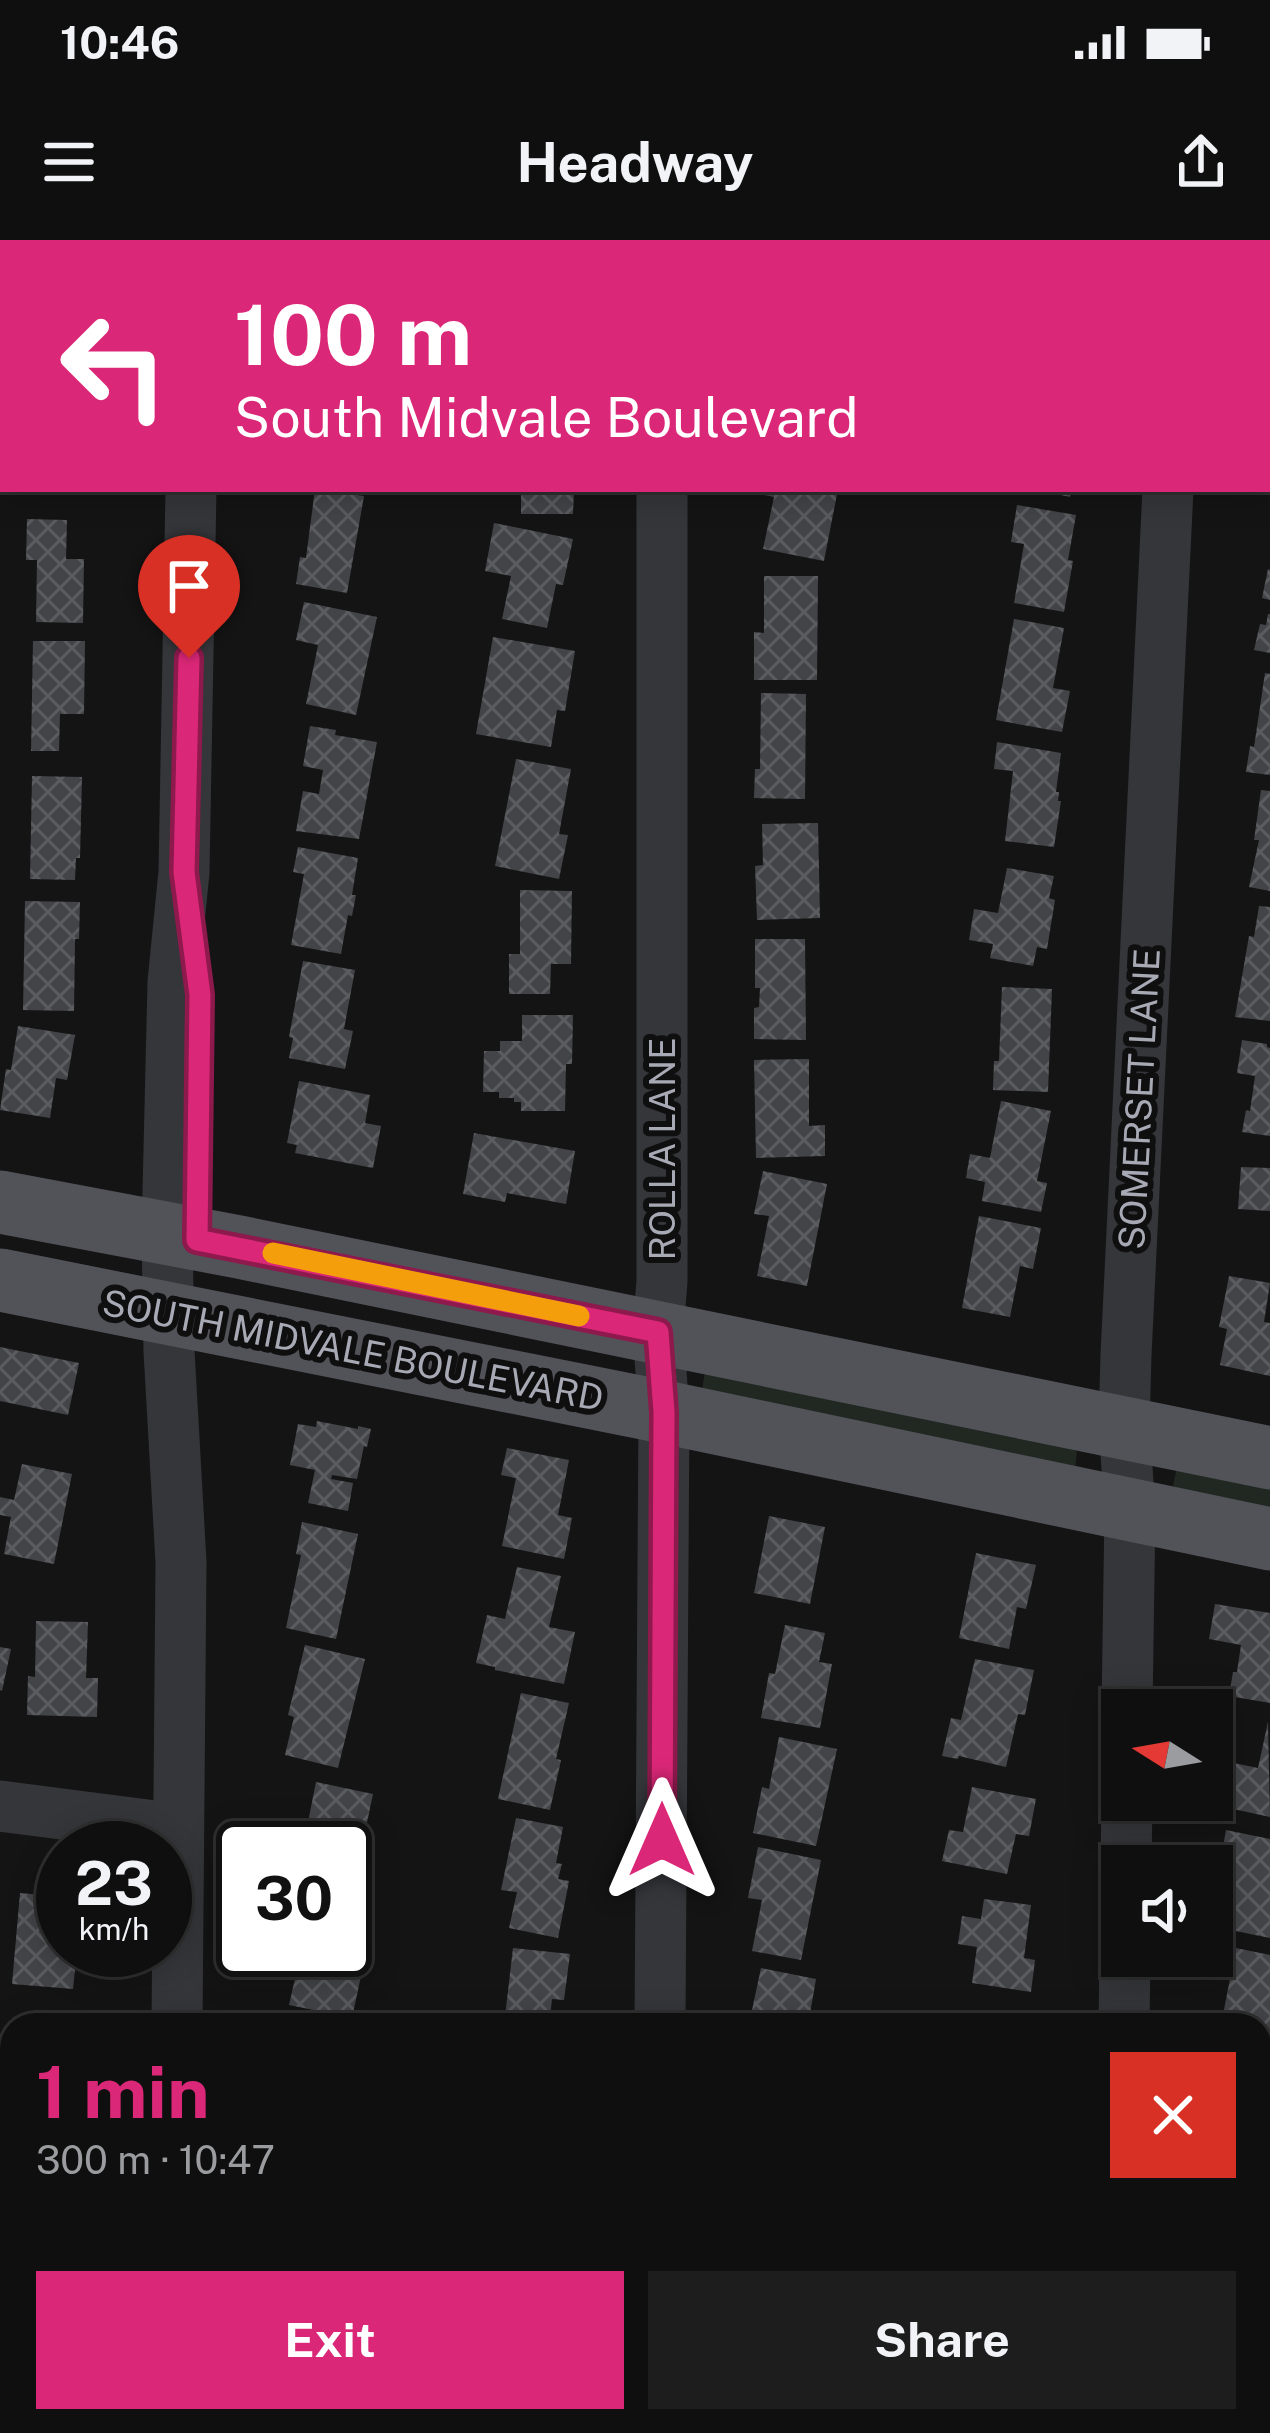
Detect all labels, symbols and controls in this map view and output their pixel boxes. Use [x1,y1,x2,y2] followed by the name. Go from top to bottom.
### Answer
[60,16,180,69] text: 10:46
[36,129,102,195] icon: menu
[1168,129,1234,195] icon: share
[517,131,753,194] text: Headway
[234,285,472,384] text: 100 m
[36,288,192,444] icon: left
[234,386,858,449] text: South Midvale Boulevard
[138,535,240,658] pin
[156,553,222,619] icon: arrive
[1110,947,1168,1251] street label: SOMERSET LANE
[641,1037,683,1261] street label: ROLLA LANE
[99,1281,607,1419] street label: SOUTH MIDVALE BOULEVARD
[1101,1689,1233,1821] north arrow
[1101,1689,1233,1977] map controls
[599,1777,725,1903] position arrow
[216,1821,372,1977] speed limit sign: 30
[1101,1845,1233,1977] button: sound
[75,1848,153,1919] text: 23
[79,1911,149,1947] text: km/h
[36,2050,210,2134] text: 1 min
[1110,2052,1236,2178] button: close
[36,2137,275,2183] text: 300 m · 10:47
[36,2271,624,2409] button: Exit
[648,2271,1236,2409] button: Share

